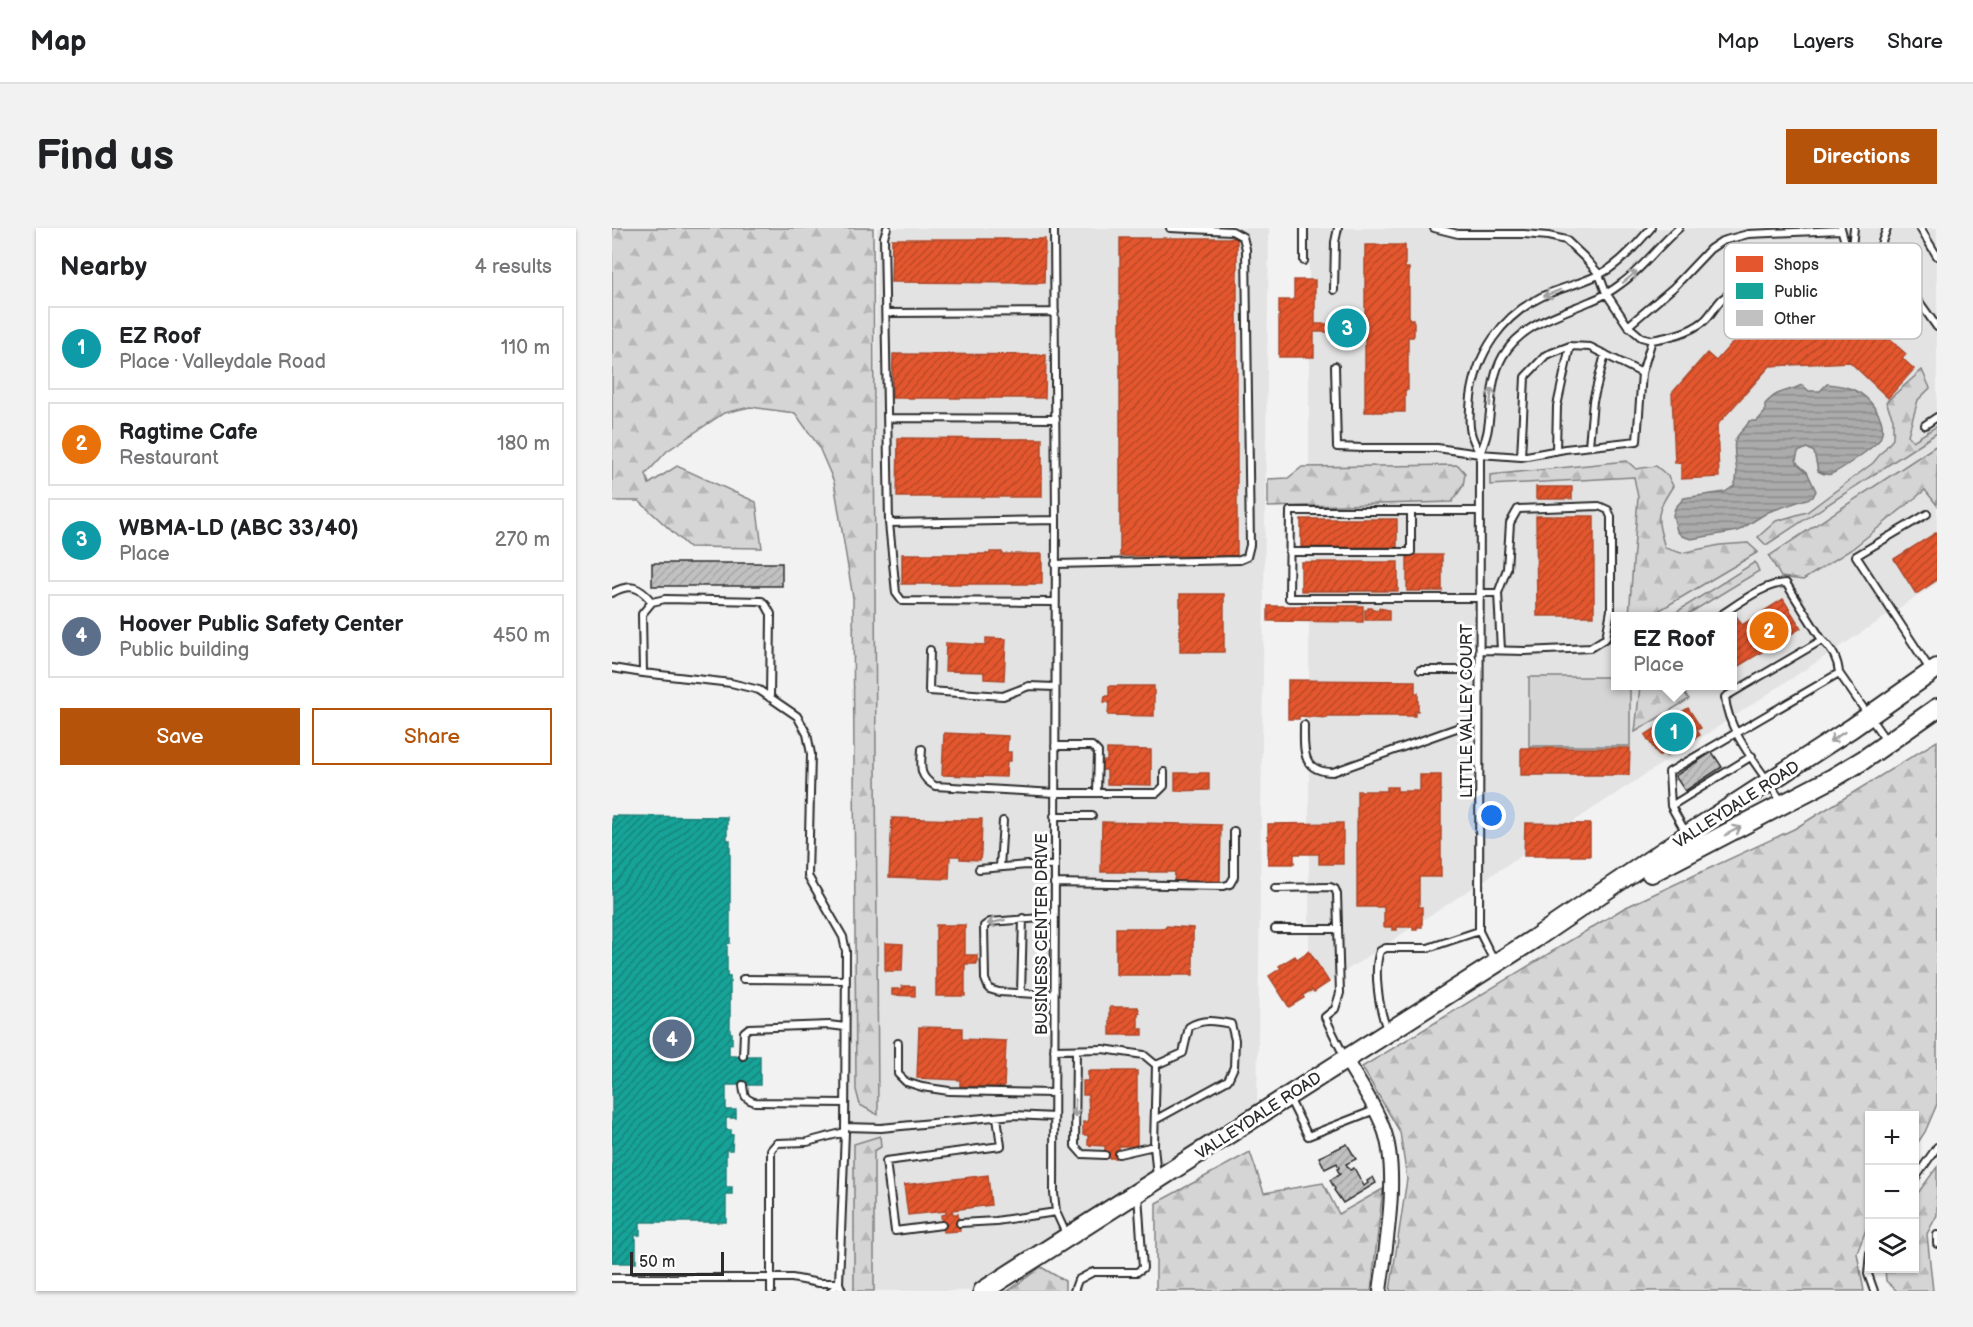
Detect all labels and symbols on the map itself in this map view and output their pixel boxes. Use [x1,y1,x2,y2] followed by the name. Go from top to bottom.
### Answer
[1724,243,1922,339] legend
[1774,256,1819,275] text: Shops
[1621,270,1637,283] one-way arrow
[1774,283,1818,302] text: Public
[1543,288,1561,299] one-way arrow
[1328,306,1366,350] pin: 3
[1774,310,1815,329] text: Other
[1485,388,1496,408] one-way arrow
[1750,608,1788,654] pin: 2
[1458,624,1477,798] street label: LITTLE VALLEY COURT
[1654,710,1694,754] pin: 1
[1829,732,1846,744] one-way arrow
[1670,757,1803,853] street label: VALLEYDALE ROAD
[1477,801,1506,830] your location
[1724,825,1741,837] one-way arrow
[1033,833,1052,1035] street label: BUSINESS CENTER DRIVE
[987,917,1006,929] one-way arrow
[652,1016,692,1062] pin: 4
[1192,1068,1325,1164] street label: VALLEYDALE ROAD
[1069,1098,1081,1118] one-way arrow
[630,1249,724,1276] scale bar

